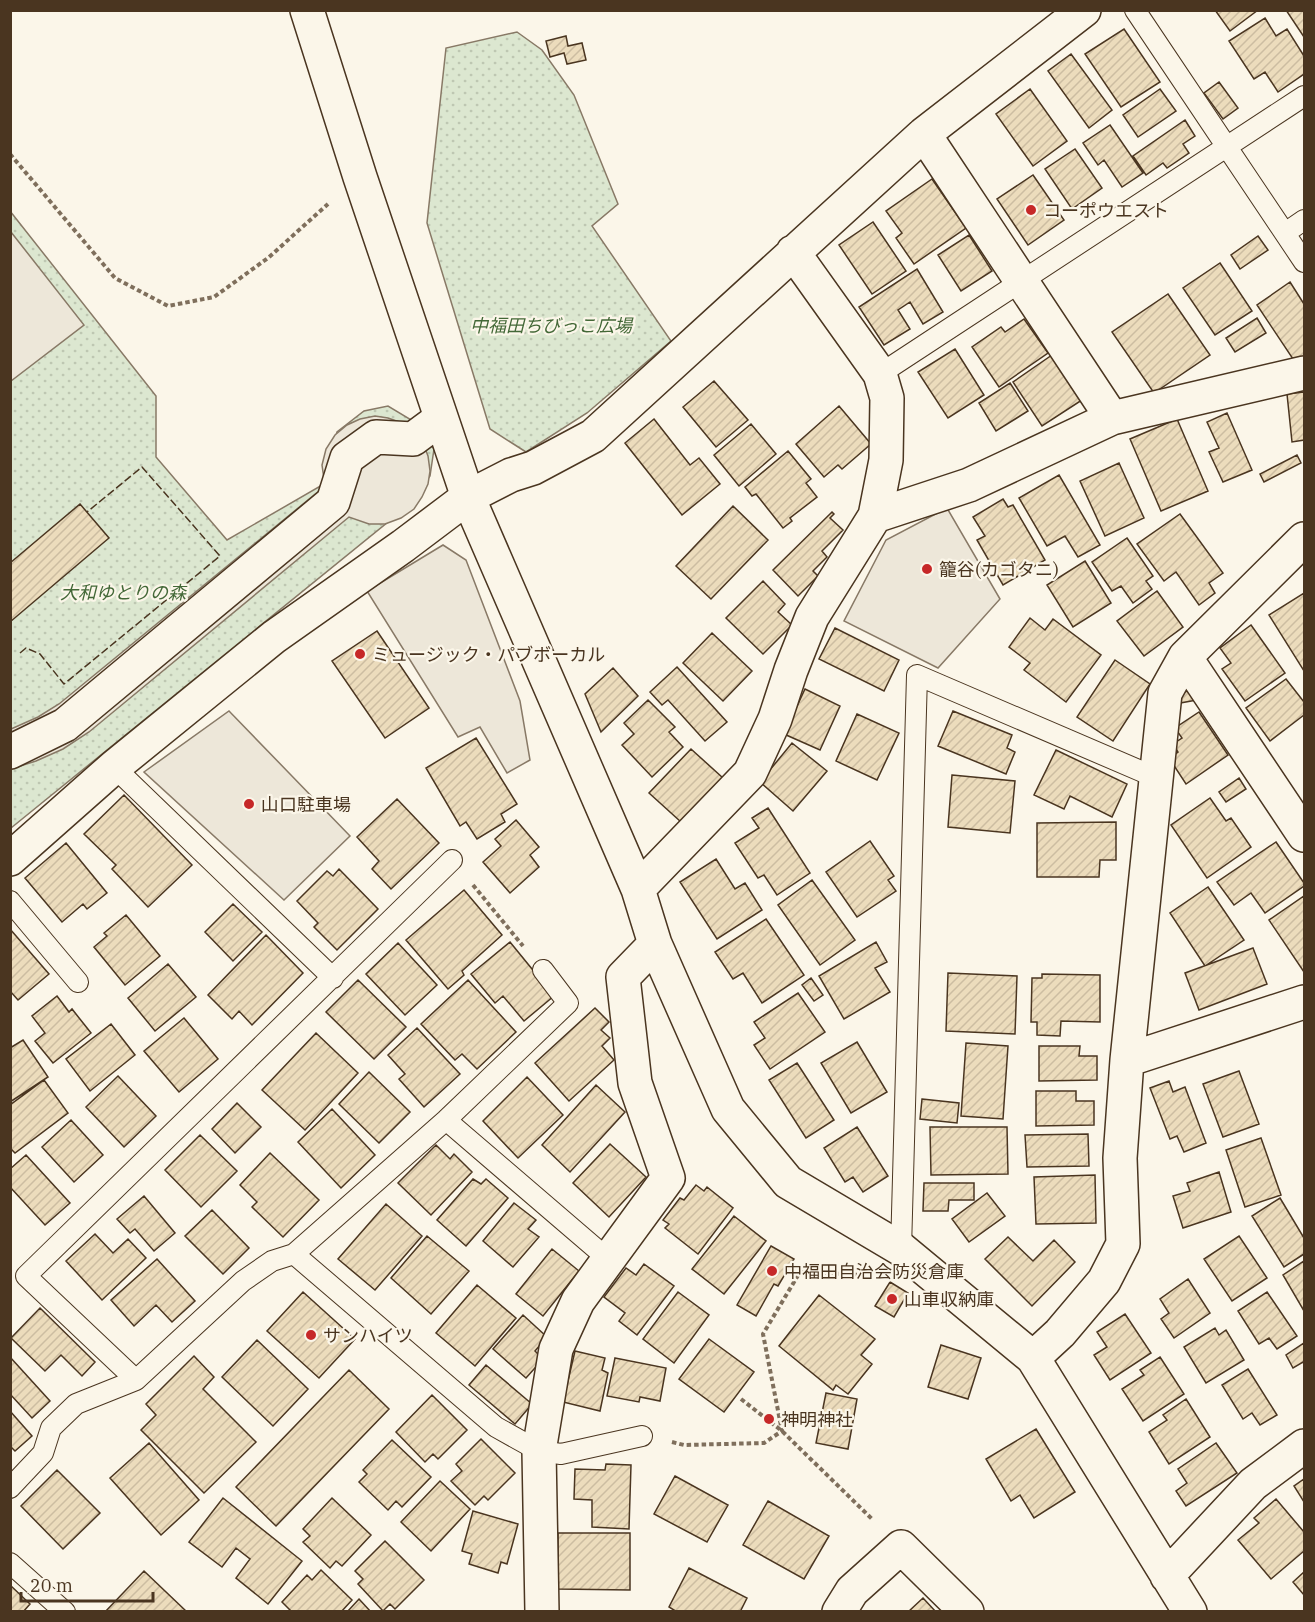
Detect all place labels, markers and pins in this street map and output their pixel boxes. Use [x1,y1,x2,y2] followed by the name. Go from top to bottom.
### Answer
[1043,199,1169,222] place label: コーポウエスト
[1024,203,1038,217] marker: コーポウエスト
[939,558,1059,581] place label: 籠谷(カゴタニ)
[920,562,934,576] marker: 籠谷(カゴタニ)
[372,643,605,666] place label: ミュージック・パブボーカル
[353,647,367,661] marker: ミュージック・パブボーカル
[261,793,351,816] place label: 山口駐車場
[242,797,256,811] marker: 山口駐車場
[784,1260,964,1283] place label: 中福田自治会防災倉庫
[765,1264,779,1278] marker: 中福田自治会防災倉庫
[904,1288,994,1311] place label: 山車収納庫
[885,1292,899,1306] marker: 山車収納庫
[323,1324,413,1347] place label: サンハイツ
[304,1328,318,1342] marker: サンハイツ
[781,1408,853,1431] place label: 神明神社
[762,1412,776,1426] marker: 神明神社

